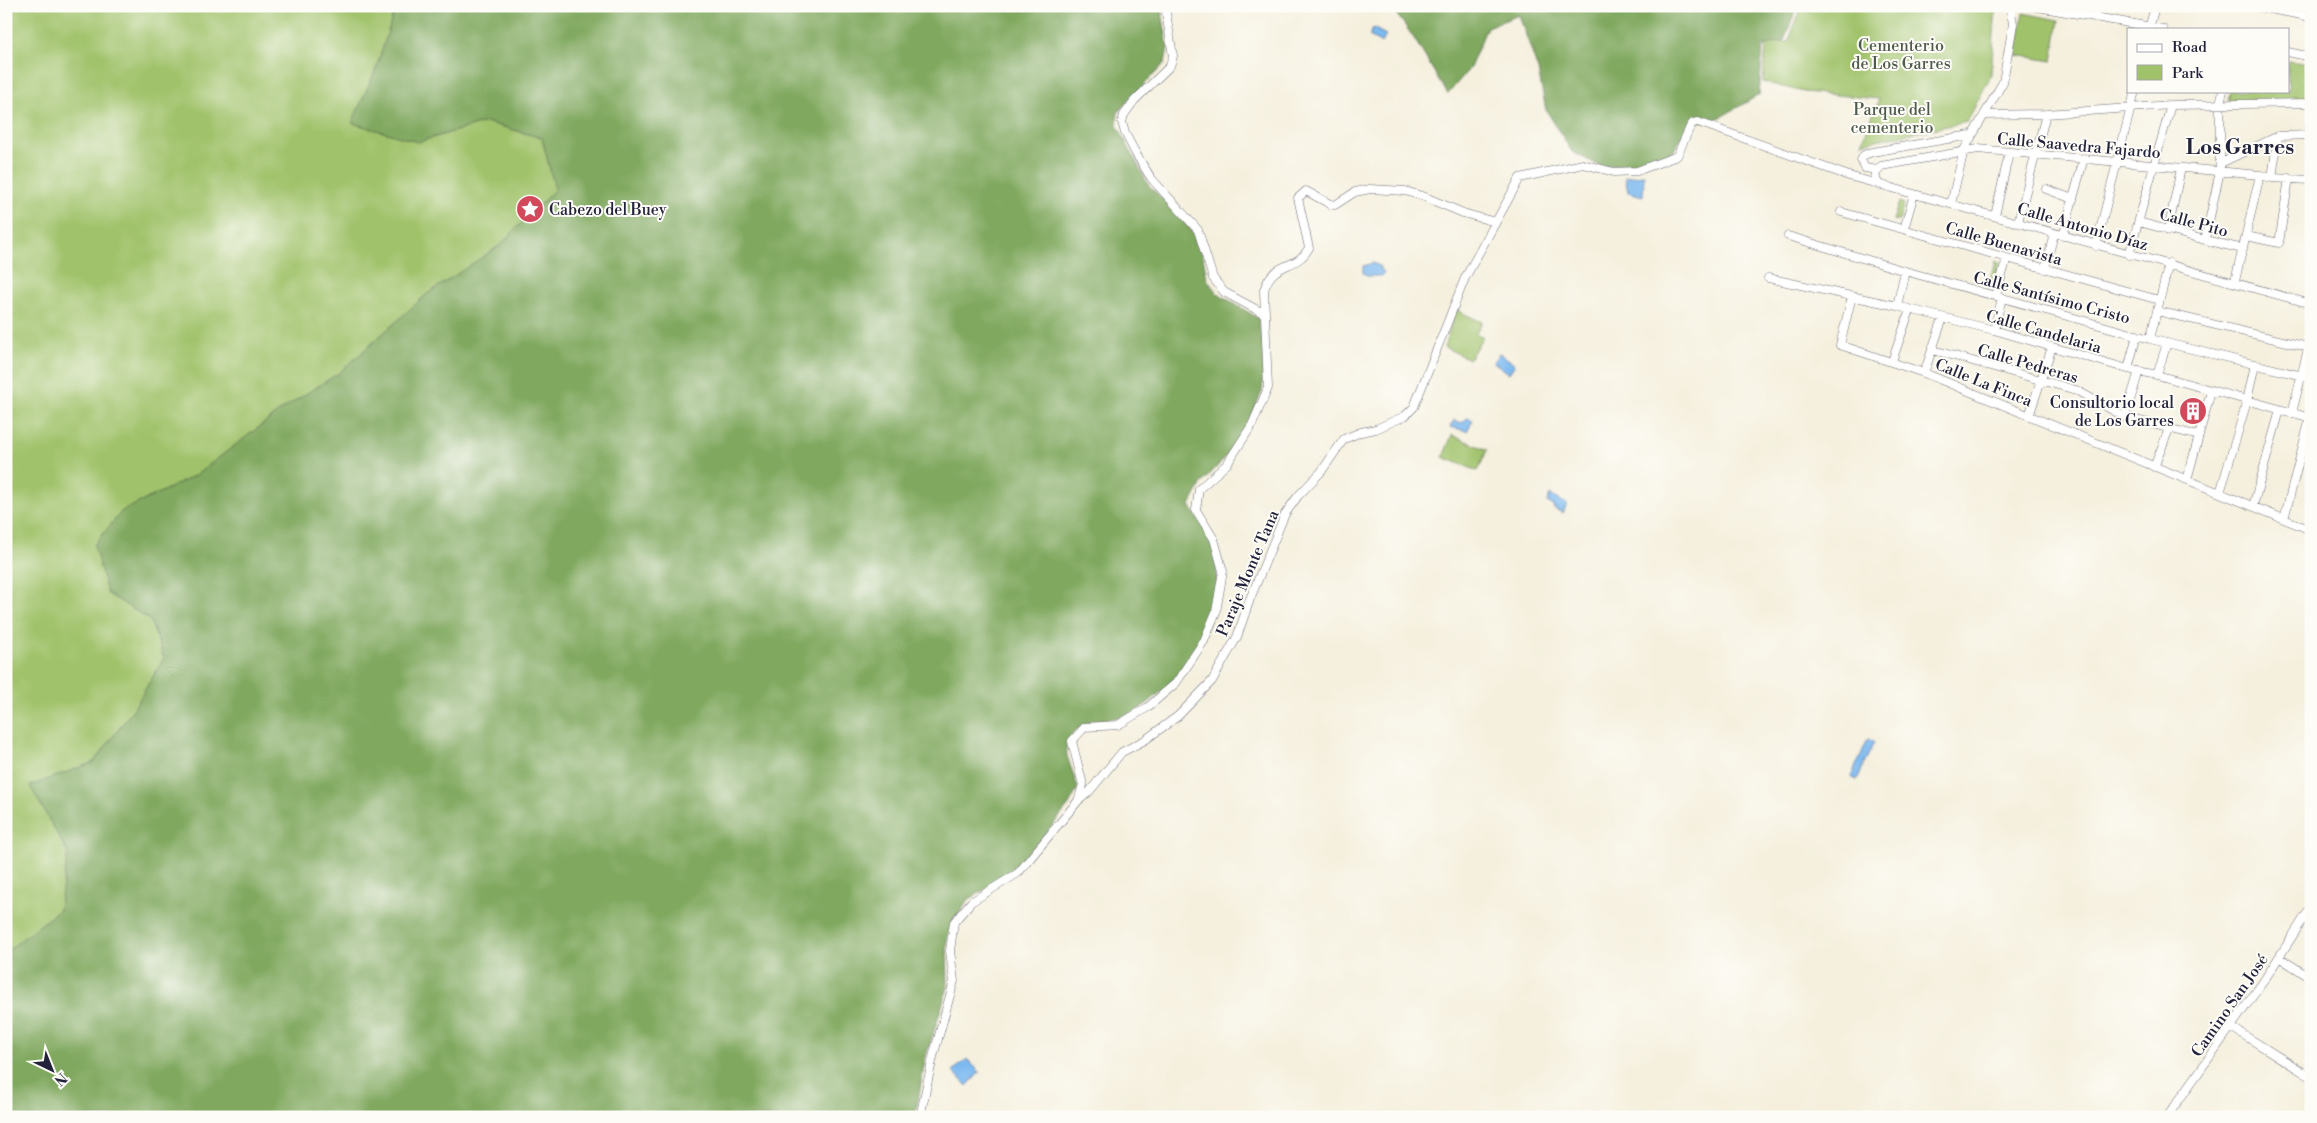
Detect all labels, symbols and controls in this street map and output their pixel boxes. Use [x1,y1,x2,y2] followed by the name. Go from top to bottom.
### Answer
[2127,28,2290,92] legend
[1851,36,1951,74] park label: Cementerio de Los Garres
[2172,38,2207,57] text: Road
[2172,64,2204,83] text: Park
[1851,100,1933,138] park label: Parque del cementerio
[1996,129,2161,163] street label: Calle Saavedra Fajardo
[2186,135,2294,161] district label: Los Garres
[515,194,545,224] place icon: Cabezo del Buey
[2015,199,2151,255] street label: Calle Antonio Díaz
[549,200,667,220] place label: Cabezo del Buey
[2157,204,2230,242] street label: Calle Pito
[1943,218,2065,270] street label: Calle Buenavista
[1971,267,2132,329] street label: Calle Santísimo Cristo
[1984,306,2105,358] street label: Calle Candelaria
[1975,340,2080,388] street label: Calle Pedreras
[1932,354,2036,412] street label: Calle La Finca
[2050,393,2174,431] place label: Consultorio local de Los Garres
[2178,396,2208,426] building icon: Consultorio local de Los Garres
[1212,506,1284,640] street label: Paraje Monte Tana
[2187,950,2273,1061] street label: Camino San José
[28,1046,78,1096] north arrow
[50,1068,70,1089] text: N

